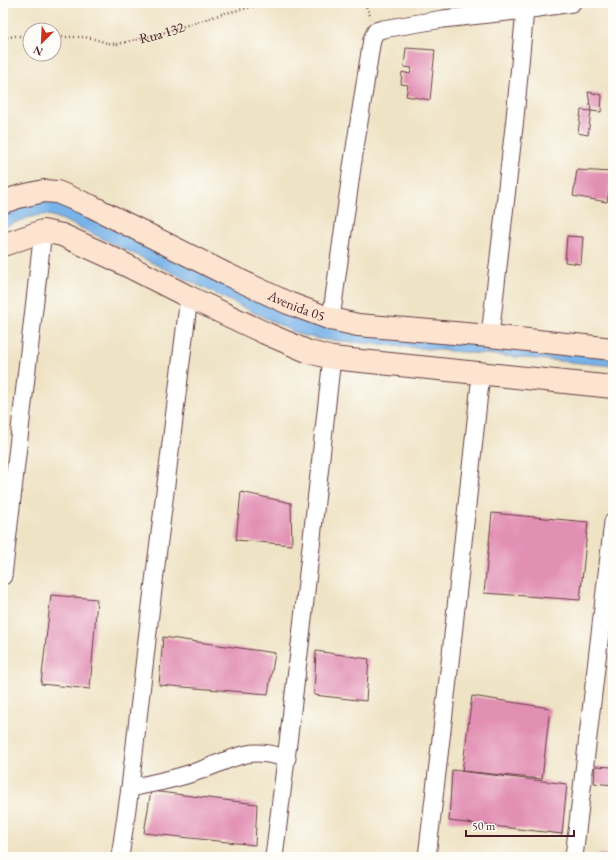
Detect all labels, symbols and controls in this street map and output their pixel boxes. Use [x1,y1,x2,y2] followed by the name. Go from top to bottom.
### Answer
[137,17,187,47] street label: Rua 132
[22,22,62,62] north arrow
[31,43,45,59] text: N
[264,286,328,325] street label: Avenida 05
[466,812,574,838] scale bar
[472,818,496,834] text: 50 m

